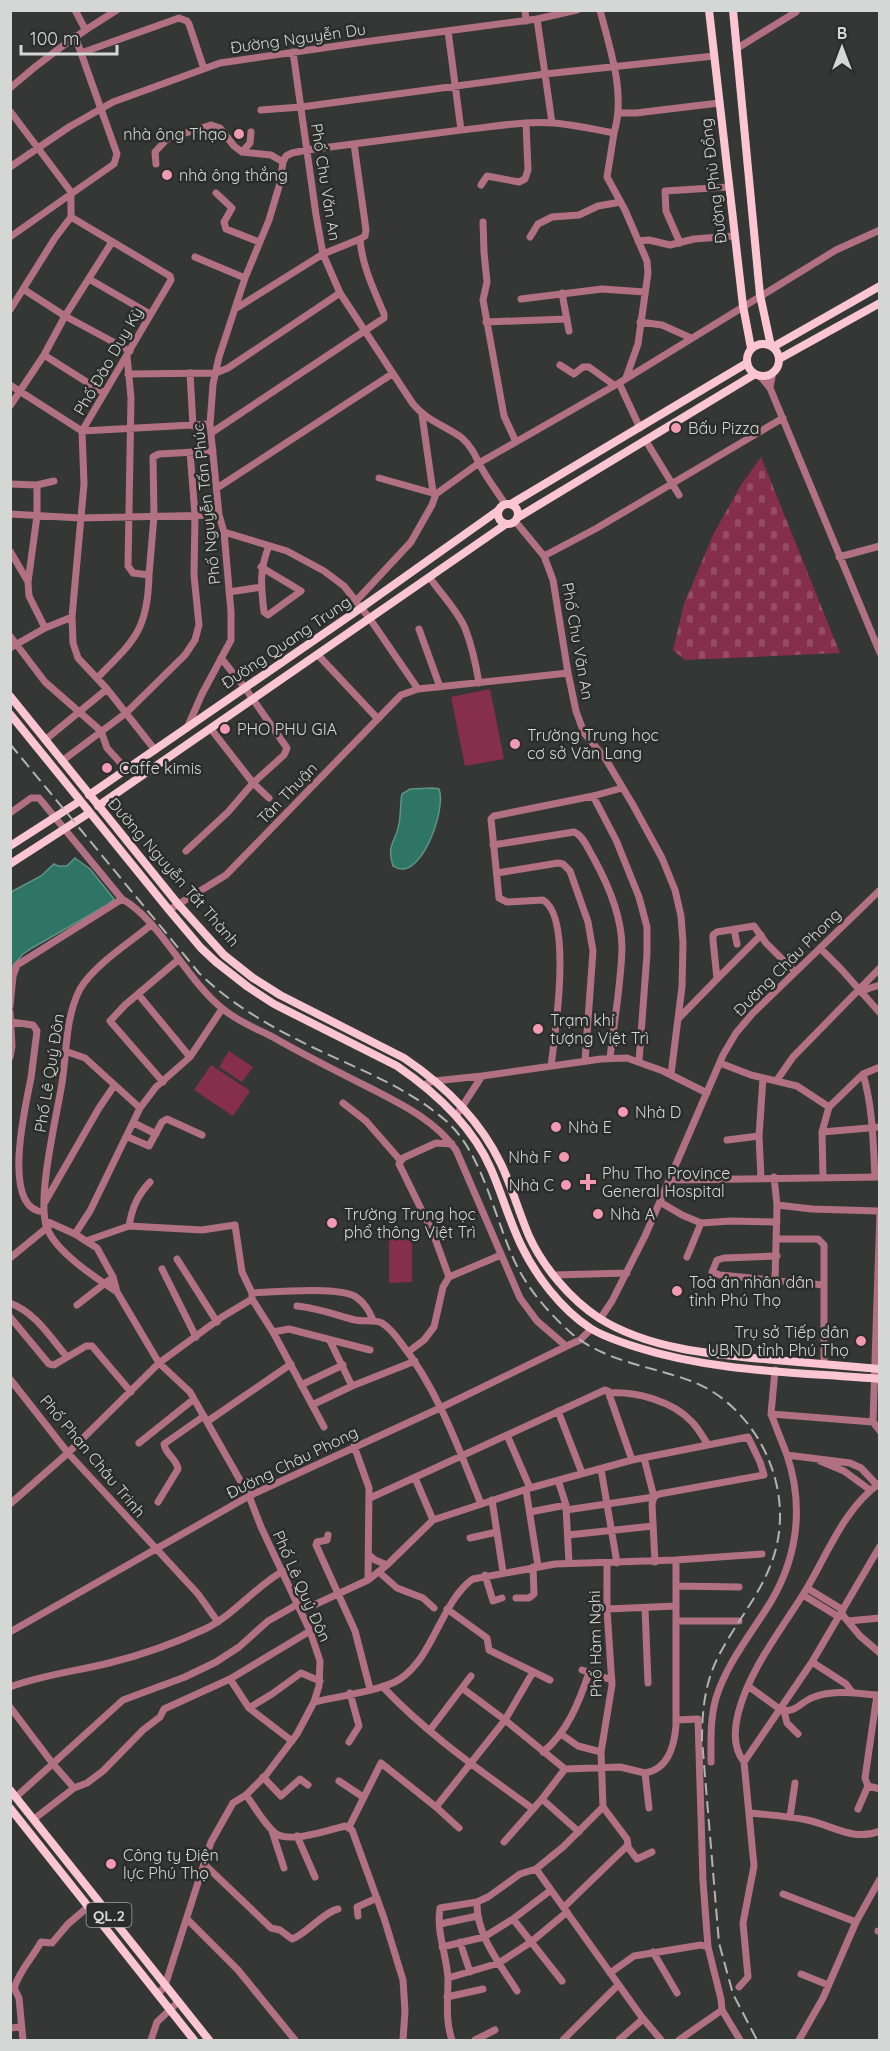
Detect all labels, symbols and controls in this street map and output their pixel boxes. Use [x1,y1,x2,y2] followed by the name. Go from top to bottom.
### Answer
[21,18,117,56] scale bar
[812,18,872,78] north arrow
[229,19,367,57] street label: Đường Nguyễn Du
[837,23,847,43] text: B
[30,27,79,50] text: 100 m
[695,117,731,245] street label: Đường Phù Đổng
[307,122,345,242] street label: Phố Chu Văn An
[123,124,227,144] place label: nhà ông Thạo
[232,127,246,141] marker: nhà ông Thạo
[179,165,288,185] place label: nhà ông thắng
[160,168,174,182] marker: nhà ông thắng
[69,303,147,419] street label: Phố Đào Duy Kỳ
[688,418,759,438] place label: Bấu Pizza
[669,421,683,435] marker: Bấu Pizza
[188,422,224,586] street label: Phố Nguyễn Tấn Phúc
[558,581,598,701] street label: Phố Chu Văn An
[217,591,355,693] street label: Đường Quang Trung
[237,719,337,739] place label: PHO PHU GIA
[218,722,232,736] marker: PHO PHU GIA
[527,725,659,763] place label: Trường Trung học cơ sở Văn Lang
[508,737,522,751] marker: Trường Trung học cơ sở Văn Lang
[119,758,202,778] place label: Caffe kimis
[253,758,321,828] street label: Tân Thuận
[100,761,114,775] marker: Caffe kimis
[104,794,244,950] street label: Đường Nguyễn Tất Thành
[729,904,845,1020] street label: Đường Châu Phong
[550,1010,649,1048] place label: Trạm khí tượng Việt Trì
[30,1012,68,1134] street label: Phố Lê Quý Đôn
[531,1022,545,1036] marker: Trạm khí tượng Việt Trì
[635,1102,681,1122] place label: Nhà D
[616,1105,630,1119] marker: Nhà D
[568,1117,612,1137] place label: Nhà E
[549,1120,563,1134] marker: Nhà E
[508,1147,552,1167] place label: Nhà F
[557,1150,571,1164] marker: Nhà F
[602,1163,730,1201] place label: Phu Tho Province General Hospital
[579,1173,597,1191] marker: Phu Tho Province General Hospital
[509,1175,554,1195] place label: Nhà C
[559,1178,573,1192] marker: Nhà C
[344,1204,476,1242] place label: Trường Trung học phổ thông Việt Trì
[610,1204,655,1224] place label: Nhà A
[591,1207,605,1221] marker: Nhà A
[325,1216,339,1230] marker: Trường Trung học phổ thông Việt Trì
[689,1272,814,1310] place label: Toà án nhân dân tỉnh Phú Thọ
[670,1284,684,1298] marker: Toà án nhân dân tỉnh Phú Thọ
[708,1322,849,1360] place label: Trụ sở Tiếp dân UBND tỉnh Phú Thọ
[854,1334,868,1348] marker: Trụ sở Tiếp dân UBND tỉnh Phú Thọ
[36,1391,150,1521] street label: Phố Phan Châu Trinh
[223,1421,361,1503] street label: Đường Châu Phong
[268,1527,336,1645] street label: Phố Lê Quý Đôn
[584,1590,606,1698] street label: Phố Hàm Nghi
[123,1845,219,1883] place label: Công ty Điện lực Phú Thọ
[104,1857,118,1871] marker: Công ty Điện lực Phú Thọ
[86,1903,132,1927] road number: QL.2

